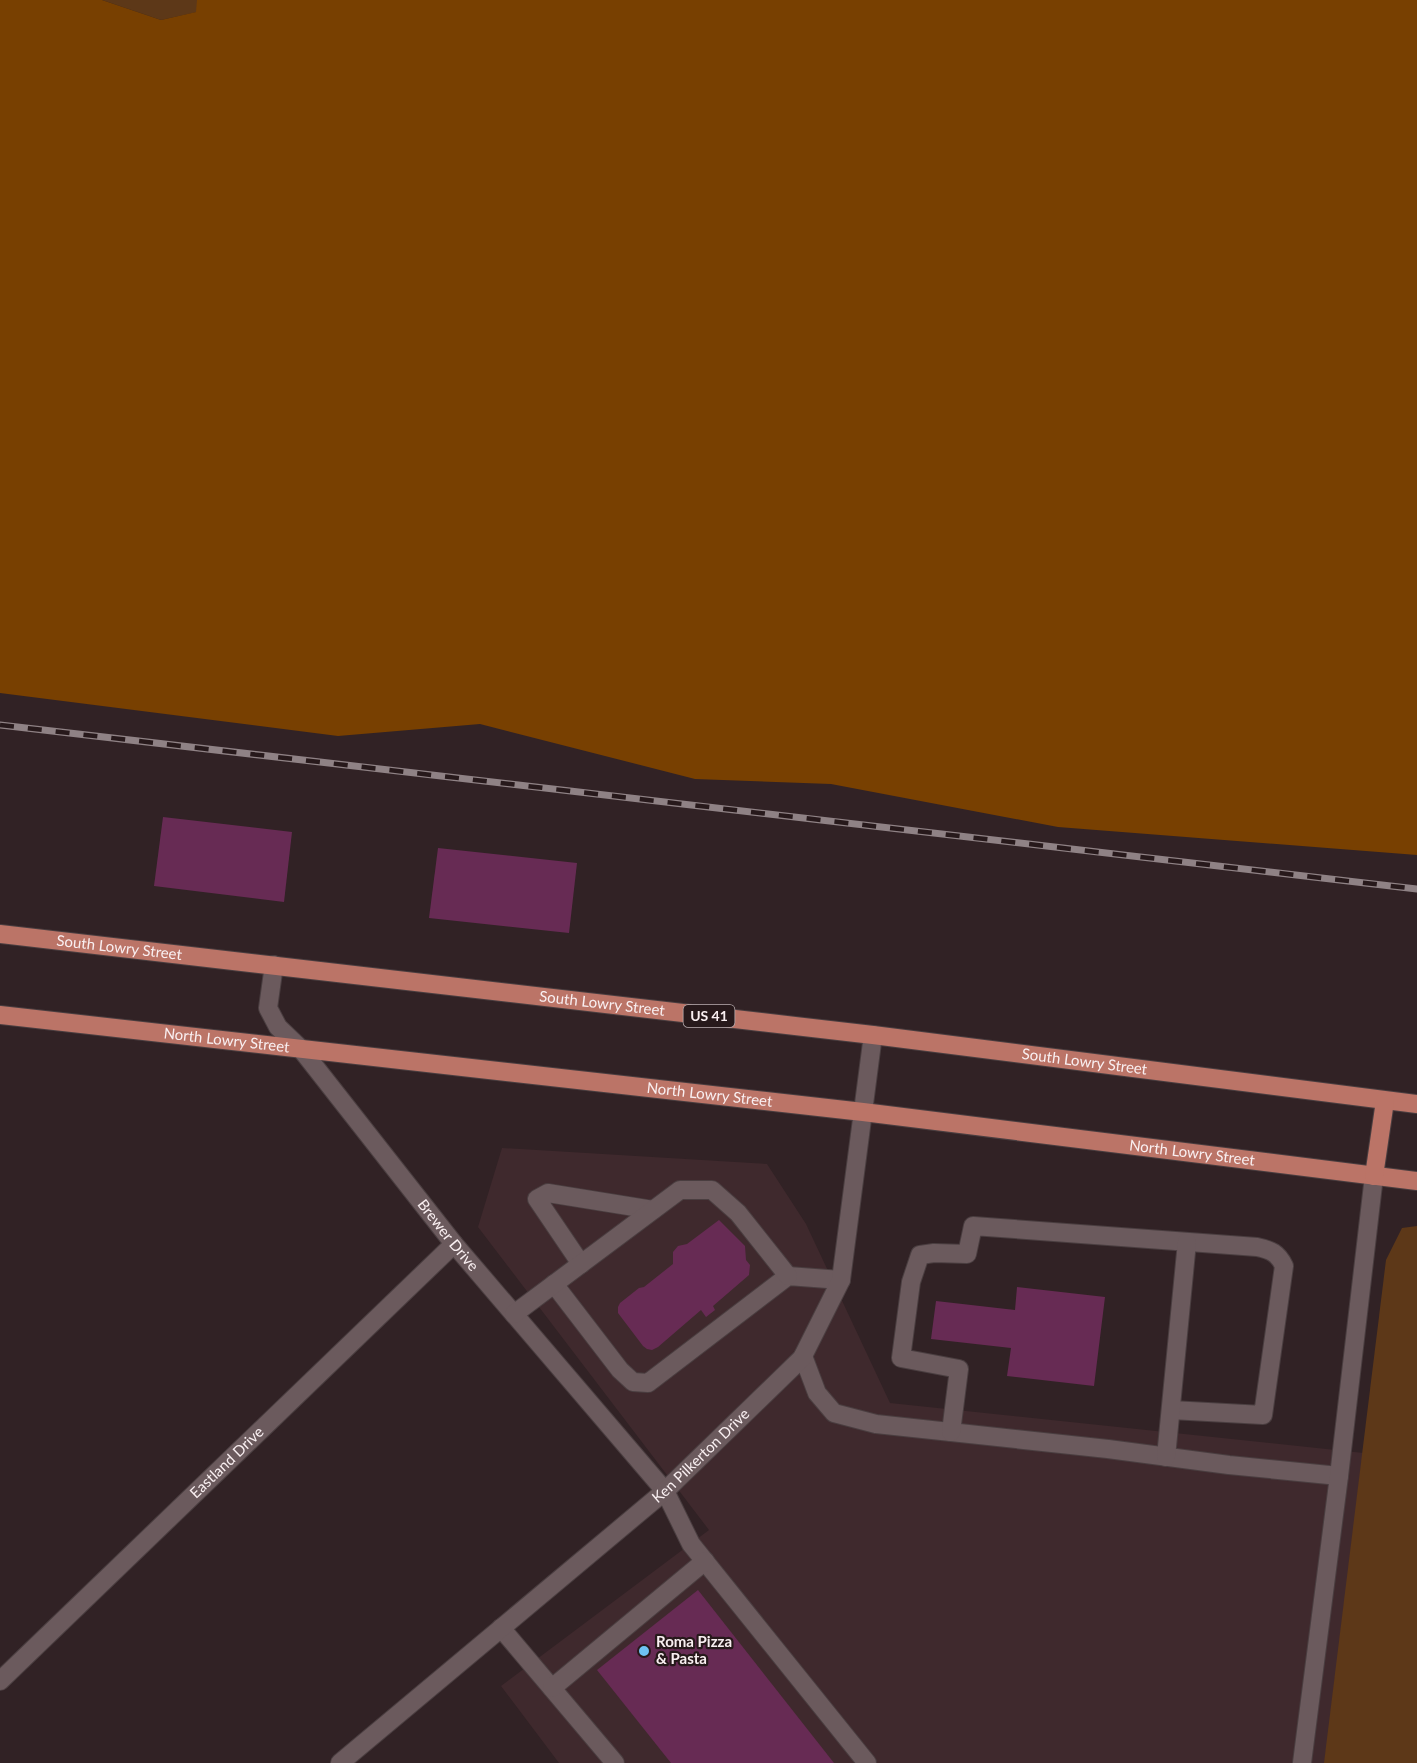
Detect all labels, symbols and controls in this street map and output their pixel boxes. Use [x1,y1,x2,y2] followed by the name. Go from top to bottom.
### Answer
[56,931,184,963] street label: South Lowry Street
[538,986,666,1019] street label: South Lowry Street
[684,1005,734,1027] road number: US 41
[163,1023,291,1056] street label: North Lowry Street
[1021,1044,1149,1078] street label: South Lowry Street
[646,1078,774,1110] street label: North Lowry Street
[1128,1135,1257,1169] street label: North Lowry Street
[414,1195,483,1274] street label: Brewer Drive
[648,1404,753,1506] street label: Ken Pilkerton Drive
[186,1422,267,1501] street label: Eastland Drive
[656,1632,732,1667] place label: Roma Pizza & Pasta
[637,1644,651,1658] marker: Roma Pizza & Pasta

